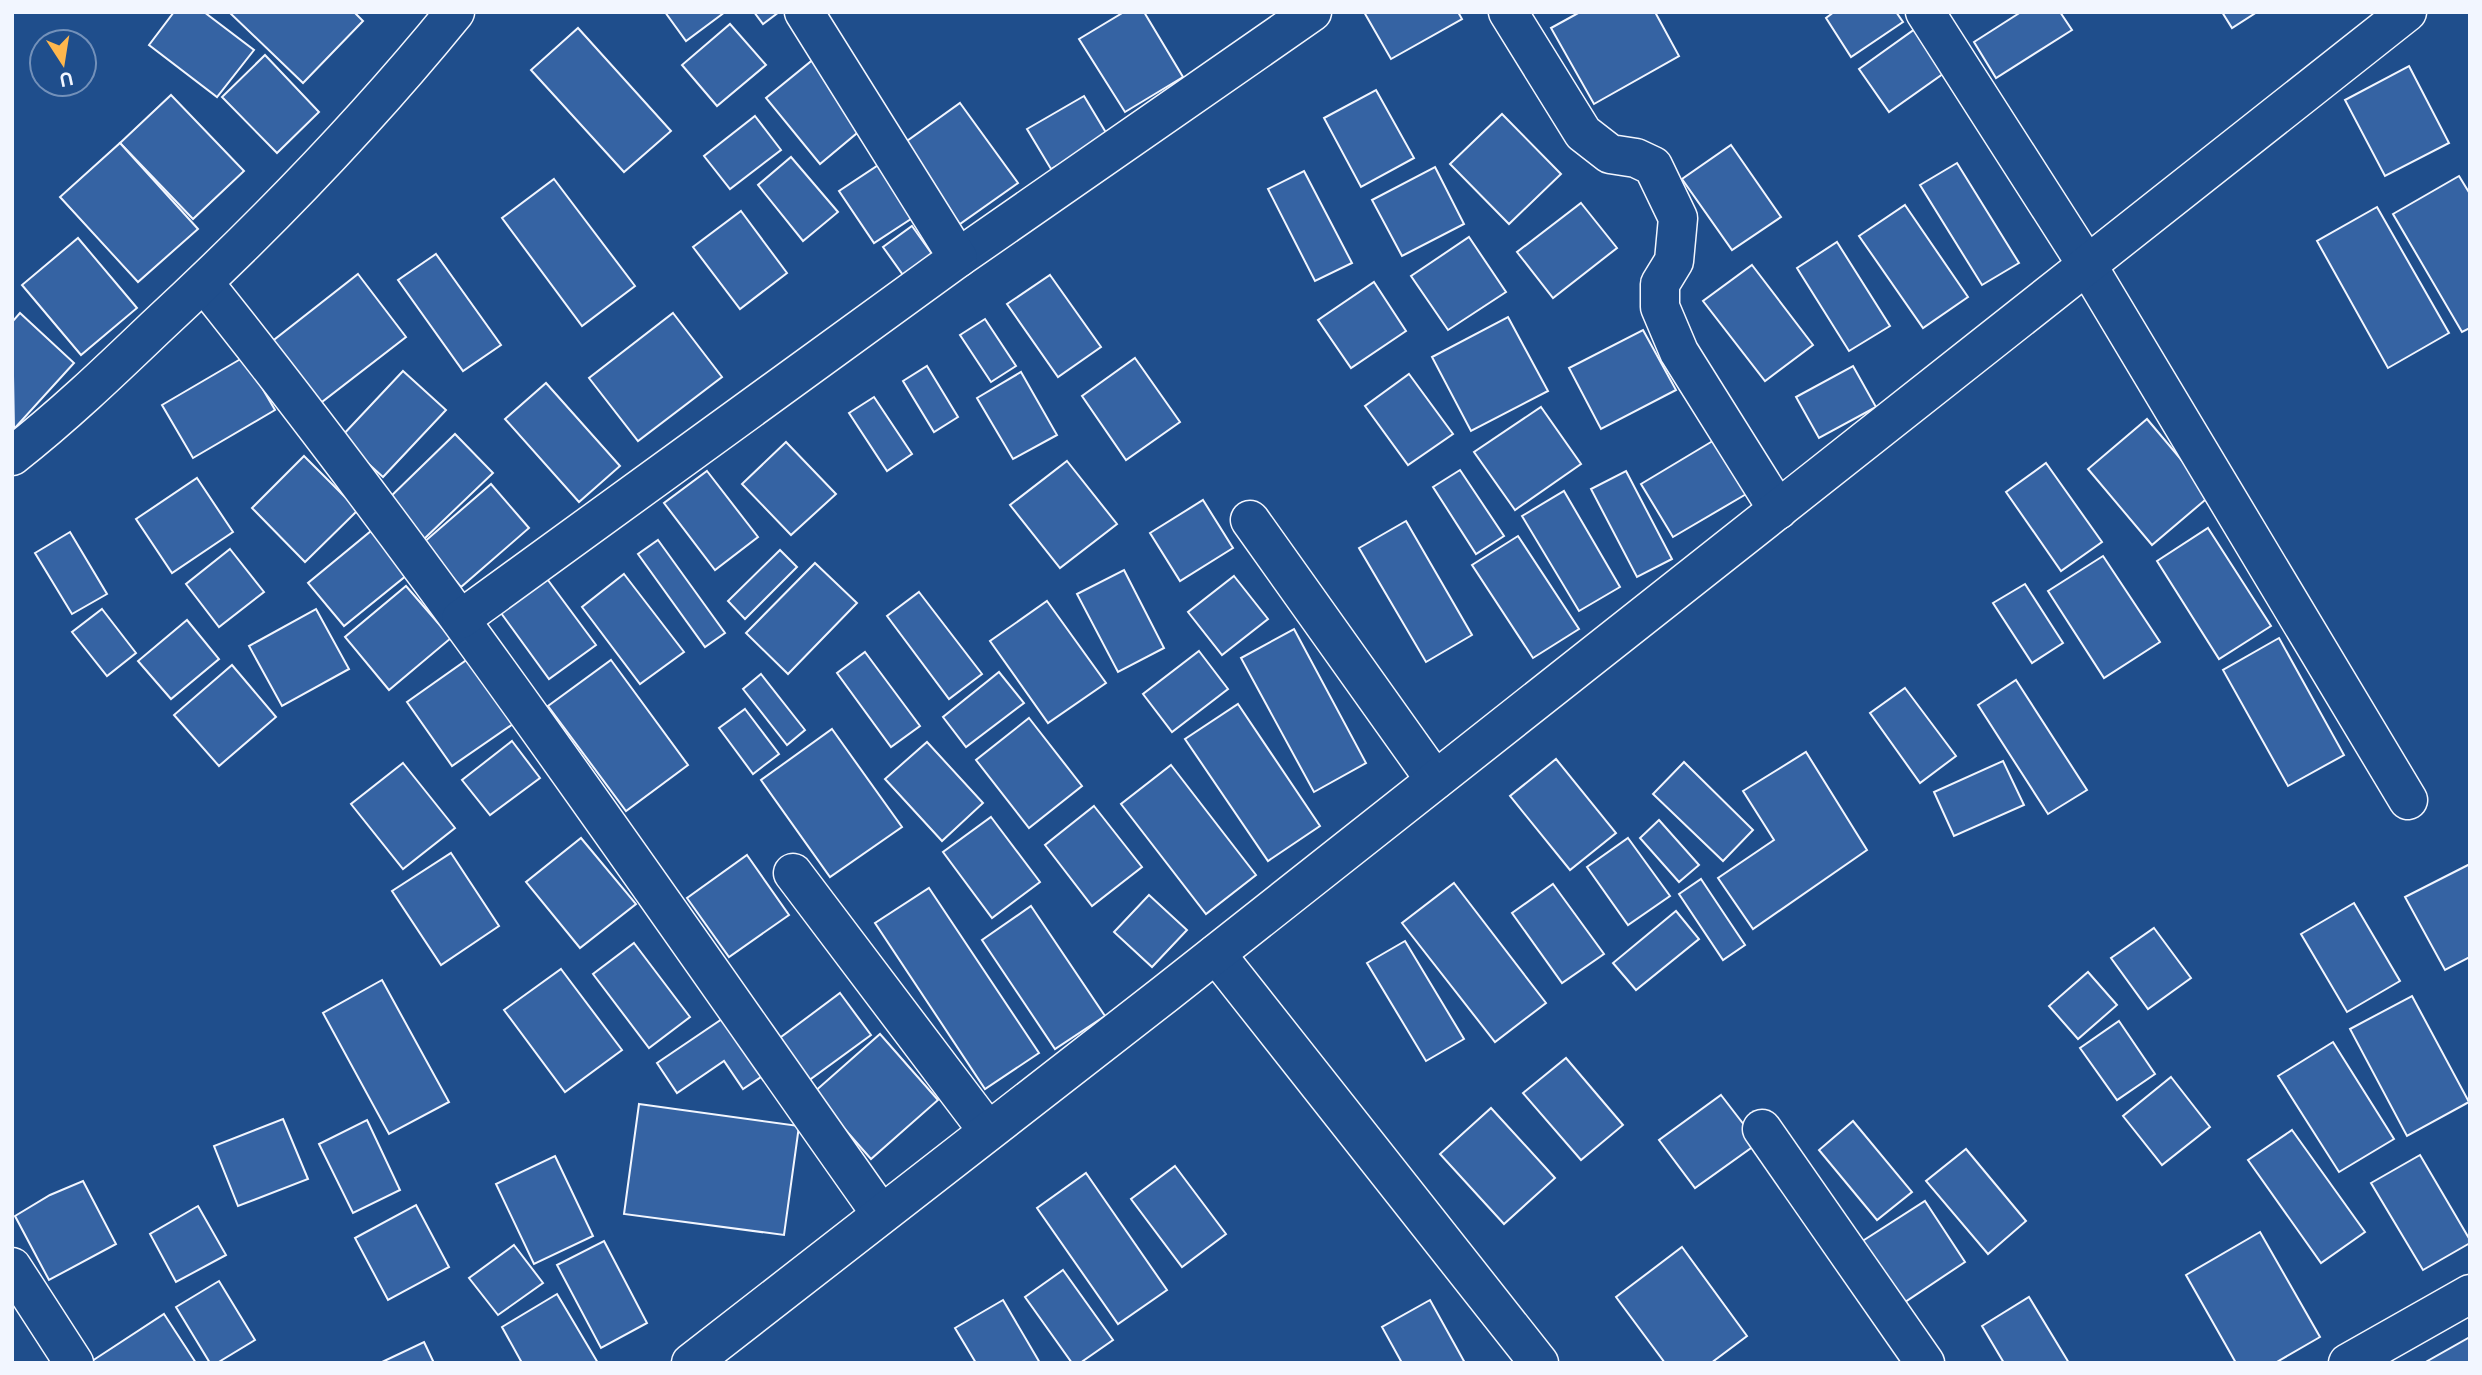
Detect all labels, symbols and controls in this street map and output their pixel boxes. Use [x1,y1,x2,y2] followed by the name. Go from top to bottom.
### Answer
[28,28,98,98] north arrow
[57,66,75,92] text: U

